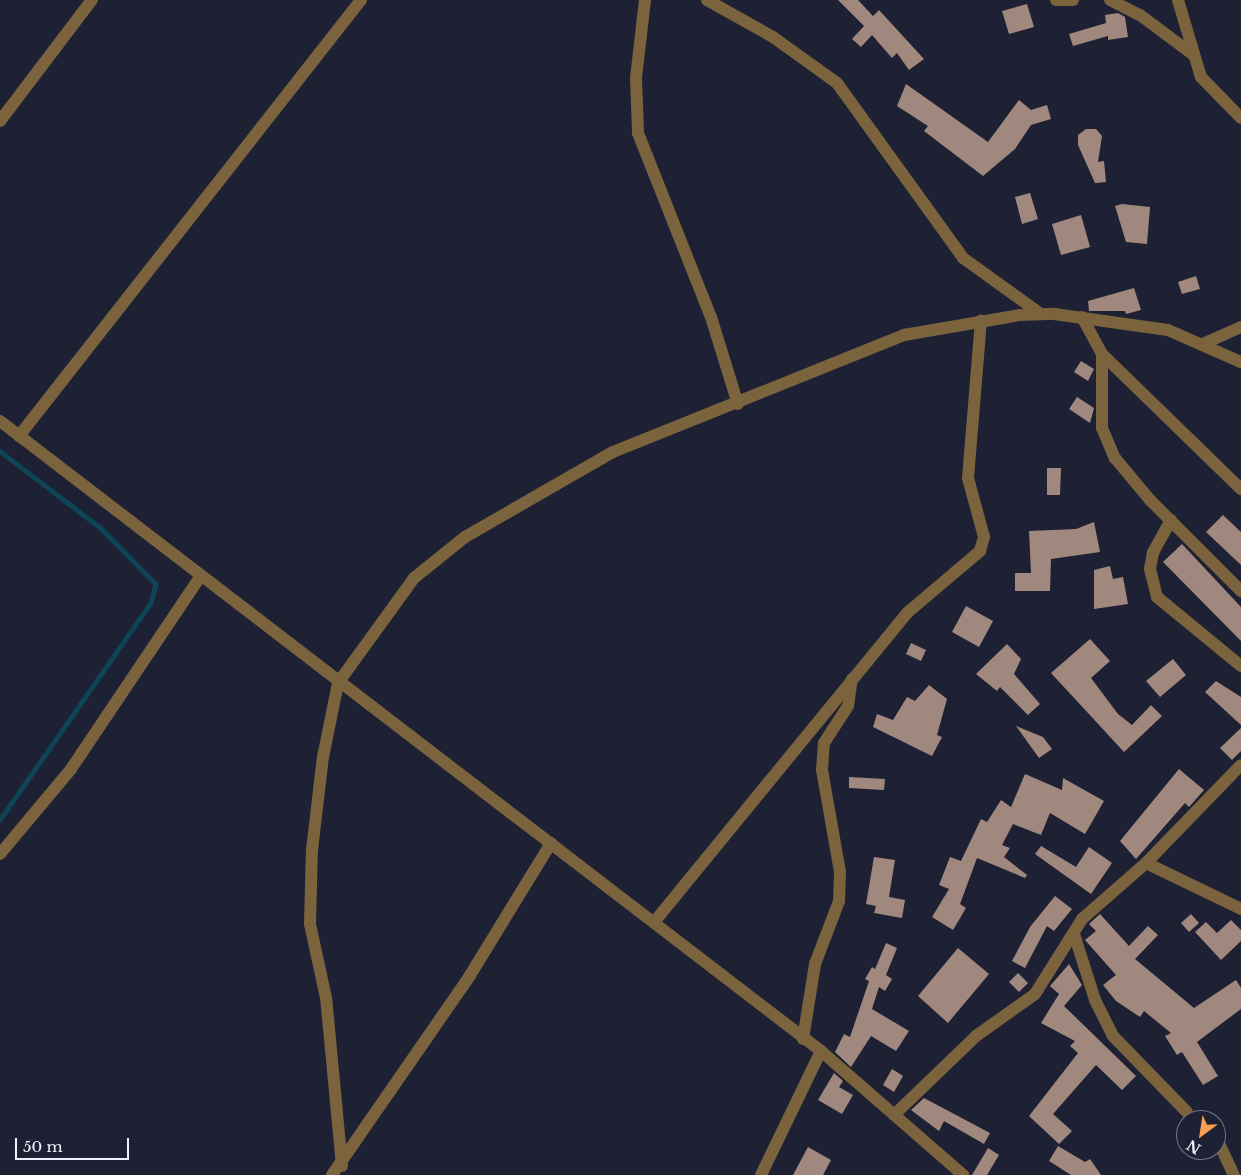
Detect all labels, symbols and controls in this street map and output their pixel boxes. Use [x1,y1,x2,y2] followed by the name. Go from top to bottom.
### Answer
[1176,1110,1226,1160] north arrow
[18,1128,131,1160] scale bar
[1184,1136,1204,1158] text: N
[23,1137,63,1156] text: 50 m

